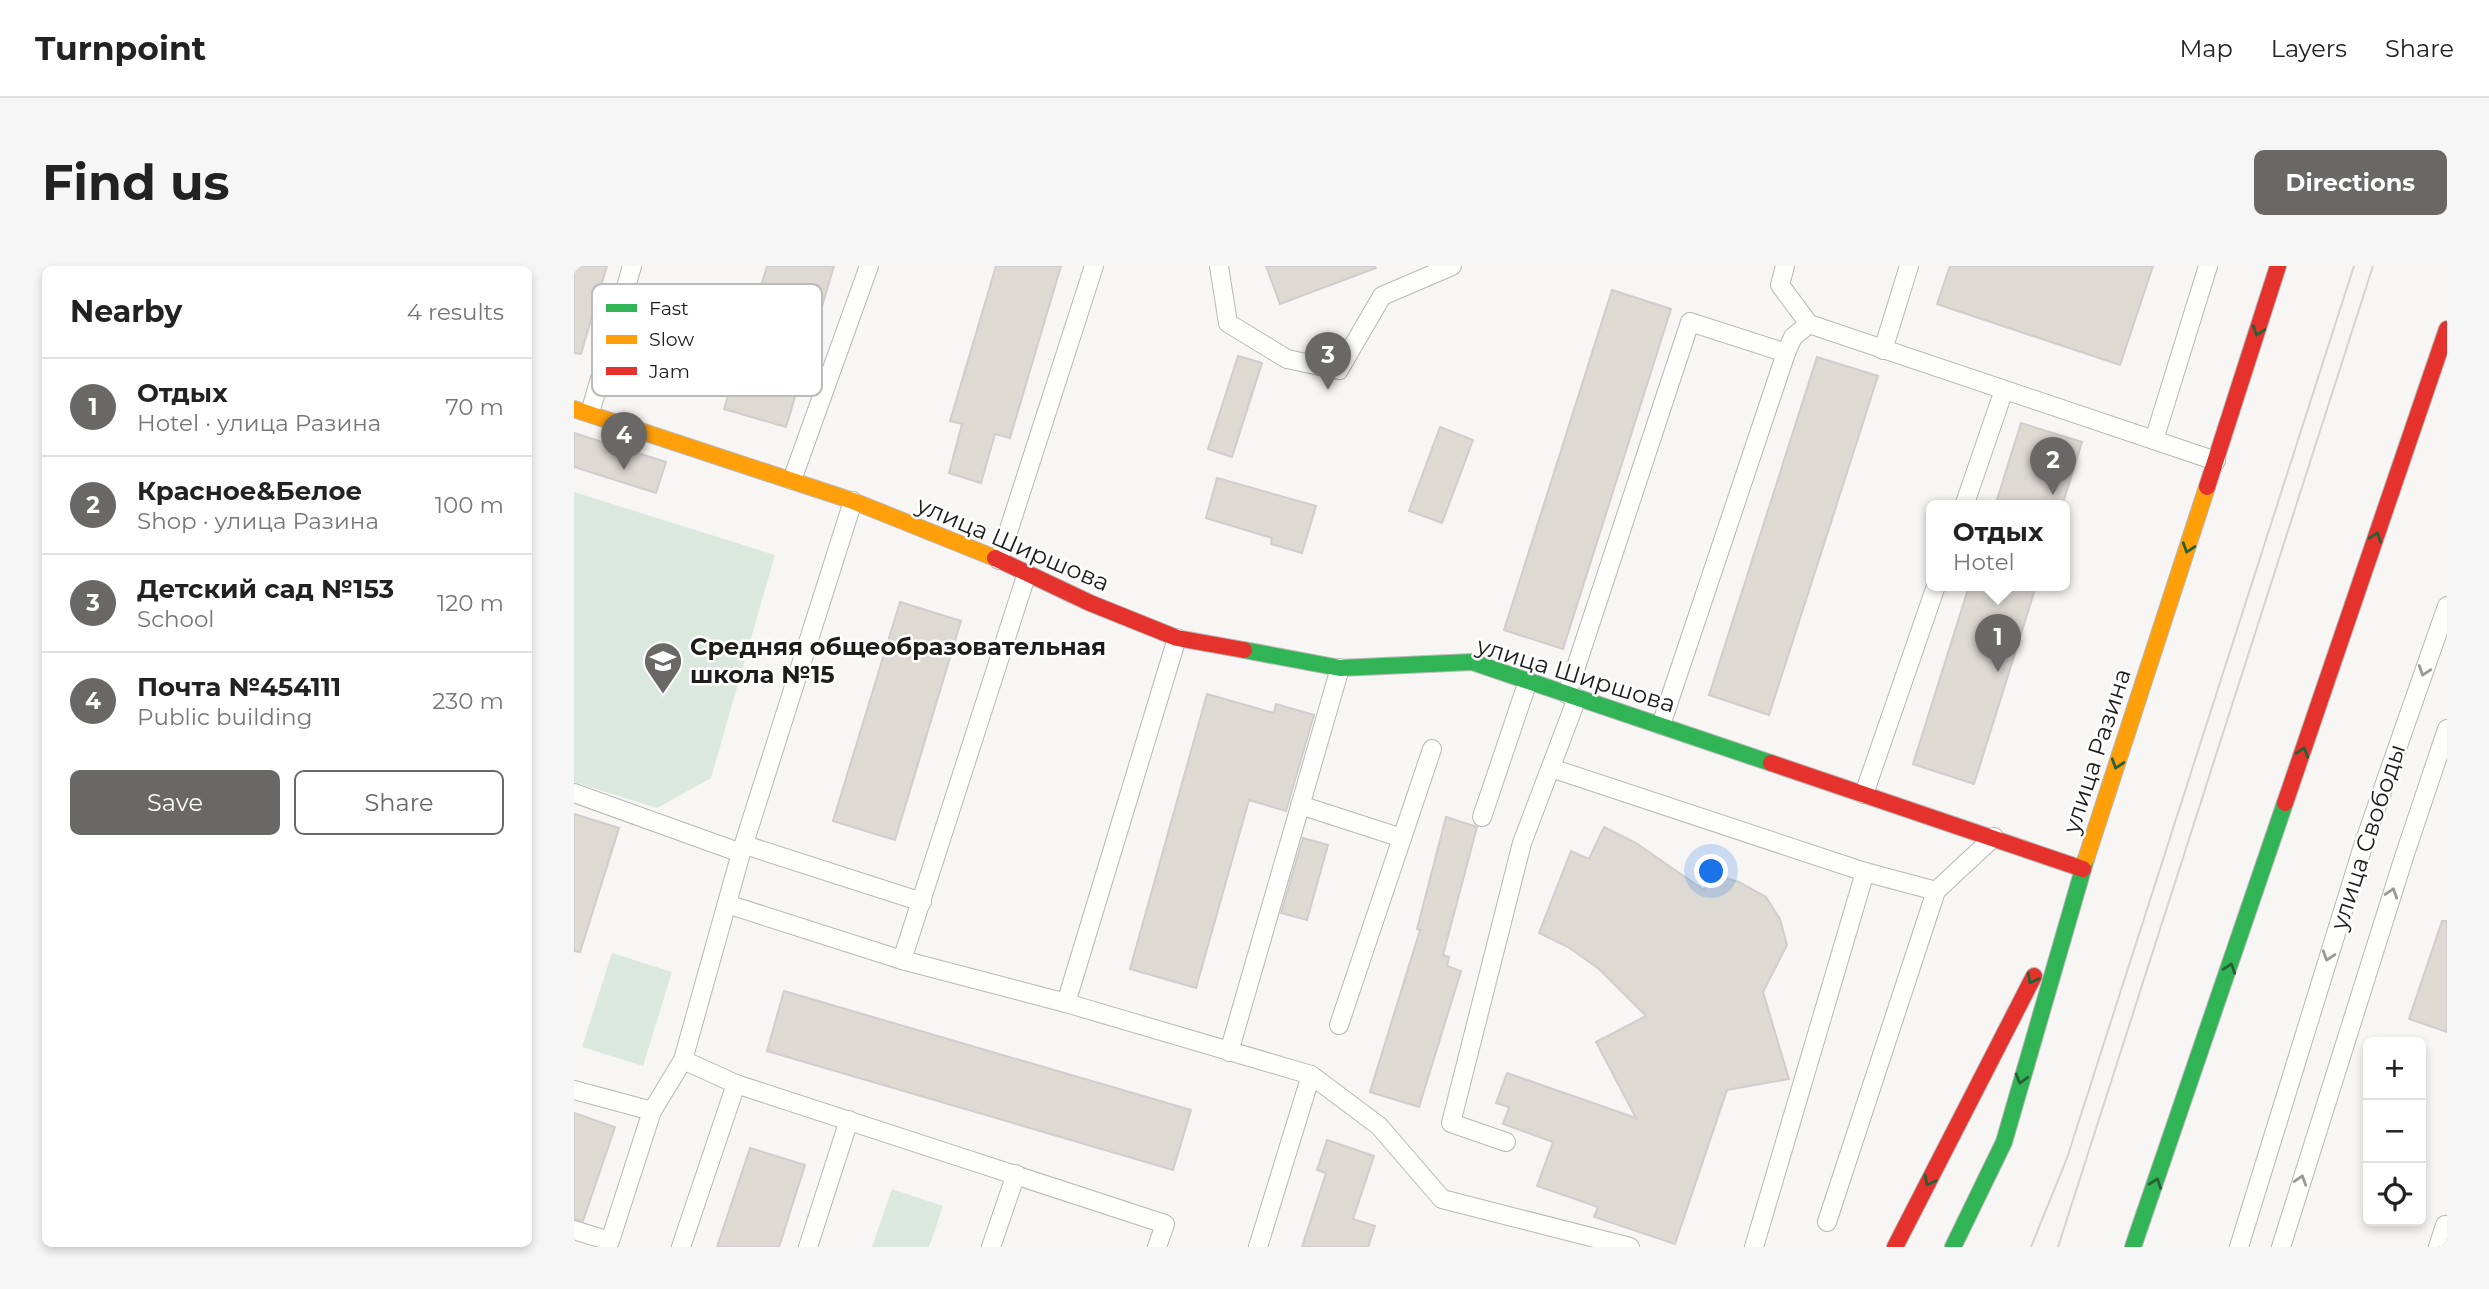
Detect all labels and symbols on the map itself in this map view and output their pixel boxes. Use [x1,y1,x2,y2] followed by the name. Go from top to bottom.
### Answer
[592,284,822,396] legend
[649,297,689,320] text: Fast
[2251,325,2266,337] one-way arrow
[649,328,694,351] text: Slow
[1305,332,1351,390] pin: 3
[648,360,690,383] text: Jam
[601,412,647,470] pin: 4
[2030,437,2076,495] pin: 2
[912,489,1114,597] street label: улица Ширшова
[2368,531,2382,543] one-way arrow
[2182,541,2196,553] one-way arrow
[1975,614,2021,672] pin: 1
[1472,630,1679,719] street label: улица Ширшова
[690,632,1106,689] place label: Средняя общеобразовательная школа №15
[642,640,684,695] school or university icon: Средняя общеобразовательная школа №15
[2418,664,2432,676] one-way arrow
[2056,665,2137,838] street label: улица Разина
[2323,740,2411,934] street label: улица Свободы
[2295,747,2309,759] one-way arrow
[2111,757,2125,769] one-way arrow
[1694,854,1728,888] your location
[2384,887,2399,899] one-way arrow
[2322,950,2337,962] one-way arrow
[2221,962,2236,974] one-way arrow
[2027,972,2041,984] one-way arrow
[2015,1073,2030,1085] one-way arrow
[1923,1174,1937,1187] one-way arrow
[2293,1174,2308,1186] one-way arrow
[2148,1177,2162,1189] one-way arrow

